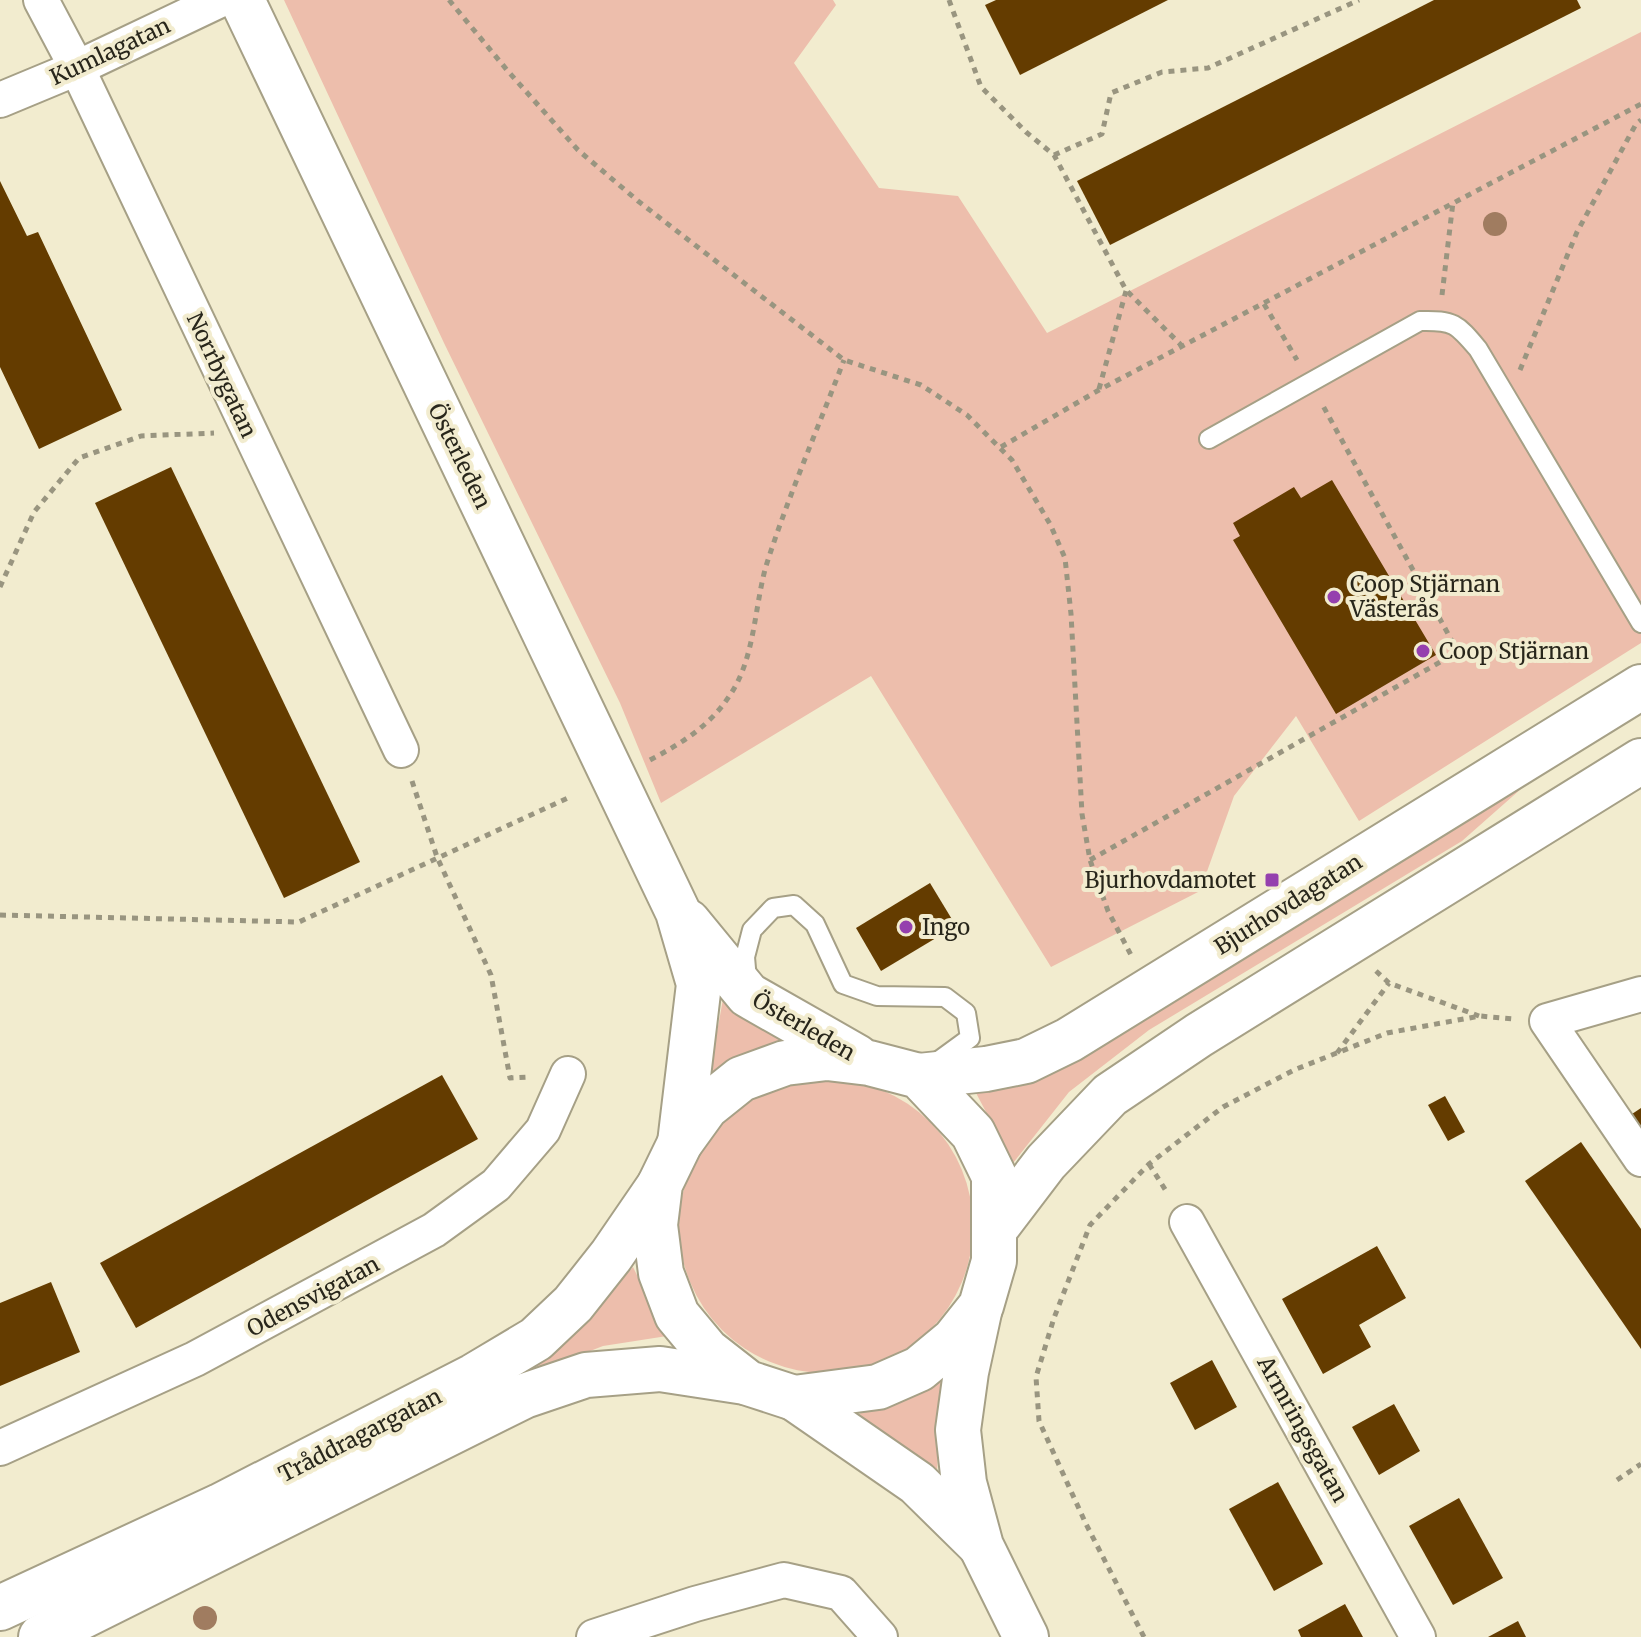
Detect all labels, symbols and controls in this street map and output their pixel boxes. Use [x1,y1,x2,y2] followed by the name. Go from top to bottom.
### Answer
[46,11,175,91] street label: Kumlagatan
[181,308,263,442] street label: Norrbygatan
[422,399,498,514] street label: Österleden
[1349,570,1500,623] place label: Coop Stjärnan Västerås
[1325,588,1343,606] marker: Coop Stjärnan Västerås
[1439,637,1589,665] place label: Coop Stjärnan
[1414,642,1432,660] marker: Coop Stjärnan
[1209,847,1367,961] street label: Bjurhovdagatan
[1084,866,1256,894] place label: Bjurhovdamotet
[1263,871,1281,889] marker: Bjurhovdamotet
[922,913,970,941] place label: Ingo
[897,918,915,936] marker: Ingo
[748,985,861,1067] street label: Österleden
[242,1249,384,1343] street label: Odensvigatan
[1251,1350,1355,1507] street label: Armringsgatan
[274,1382,447,1488] street label: Tråddragargatan

